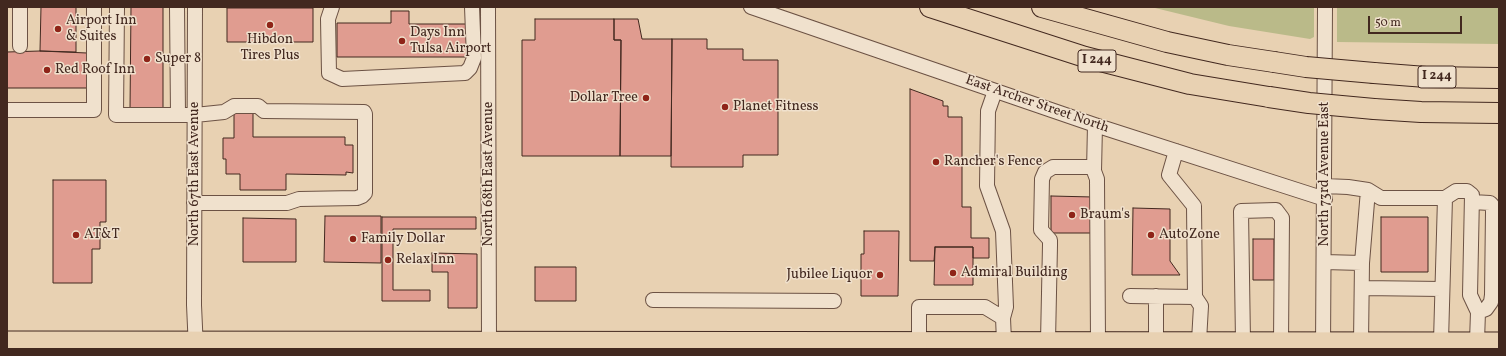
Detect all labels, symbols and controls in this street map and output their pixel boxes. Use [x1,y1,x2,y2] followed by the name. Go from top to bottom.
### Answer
[1370,8,1464,34] scale bar
[66,13,137,46] place label: Airport Inn & Suites
[1375,15,1401,31] text: 50 m
[265,20,275,30] marker: Hibdon Tires Plus
[53,24,63,34] marker: Airport Inn & Suites
[410,25,492,58] place label: Days Inn Tulsa Airport
[240,32,300,64] place label: Hibdon Tires Plus
[397,36,407,46] marker: Days Inn Tulsa Airport
[1078,50,1116,72] road number: I 244
[155,51,201,67] place label: Super 8
[142,54,152,64] marker: Super 8
[55,62,135,78] place label: Red Roof Inn
[42,65,52,75] marker: Red Roof Inn
[1418,66,1456,88] road number: I 244
[963,73,1111,137] street label: East Archer Street North
[570,90,638,106] place label: Dollar Tree
[641,93,651,103] marker: Dollar Tree
[733,99,819,115] place label: Planet Fitness
[187,102,203,246] street label: North 67th East Avenue
[481,102,497,246] street label: North 68th East Avenue
[720,102,730,112] marker: Planet Fitness
[1317,102,1333,246] street label: North 73rd Avenue East
[944,154,1042,170] place label: Rancher's Fence
[931,157,941,167] marker: Rancher's Fence
[1080,207,1130,223] place label: Braum's
[1067,210,1077,220] marker: Braum's
[84,227,120,243] place label: AT&T
[1159,227,1220,243] place label: AutoZone
[71,230,81,240] marker: AT&T
[1146,230,1156,240] marker: AutoZone
[361,231,445,247] place label: Family Dollar
[348,234,358,244] marker: Family Dollar
[396,252,455,268] place label: Relax Inn
[383,255,393,265] marker: Relax Inn
[961,265,1068,281] place label: Admiral Building
[786,267,872,283] place label: Jubilee Liquor
[948,268,958,278] marker: Admiral Building
[875,270,885,280] marker: Jubilee Liquor

